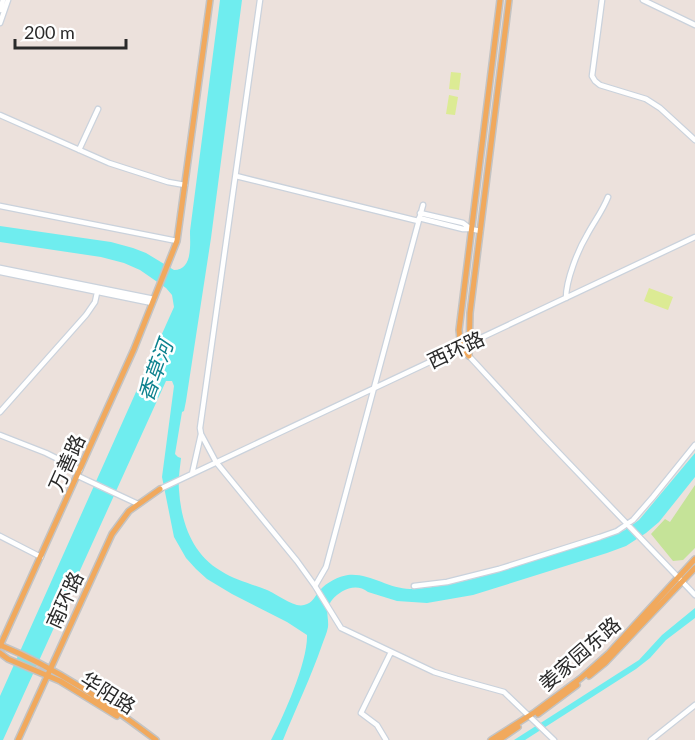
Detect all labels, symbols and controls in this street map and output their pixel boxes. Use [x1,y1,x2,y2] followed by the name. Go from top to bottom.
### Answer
[15,12,126,50] scale bar
[24,21,75,43] text: 200 m
[423,326,488,373] street label: 西环路
[132,333,178,404] water label: 香草河
[43,430,89,495] street label: 万善路
[41,567,88,632] street label: 南环路
[534,611,625,695] street label: 姜家园东路
[77,666,140,718] street label: 华阳路

